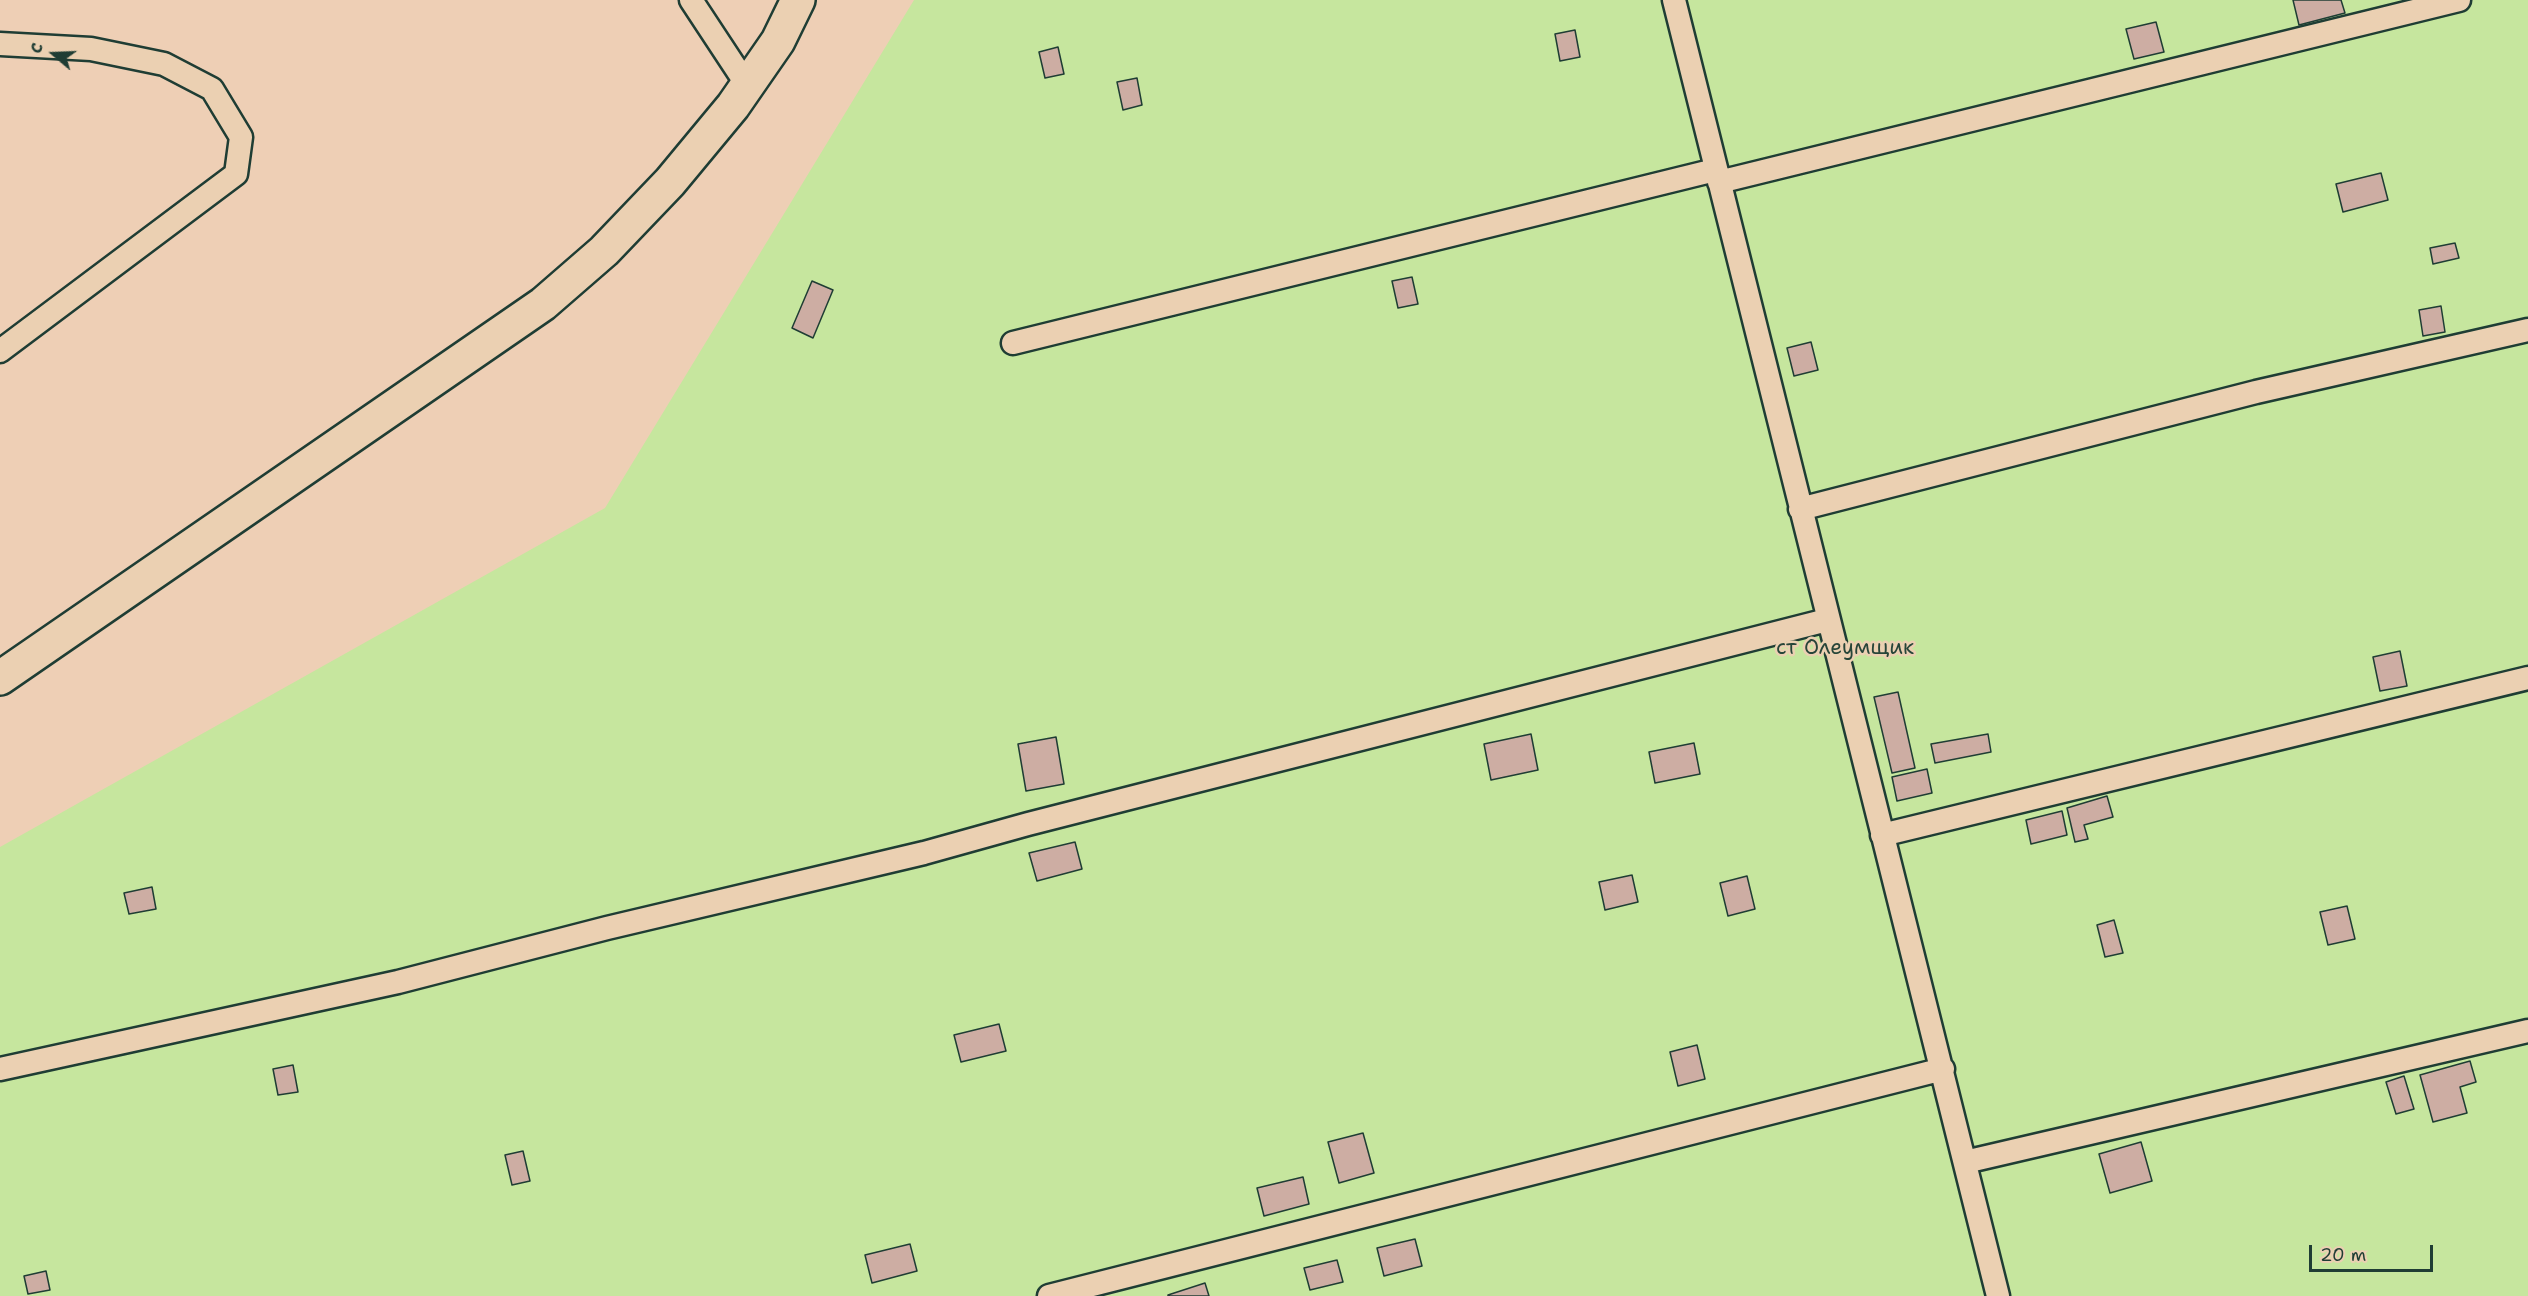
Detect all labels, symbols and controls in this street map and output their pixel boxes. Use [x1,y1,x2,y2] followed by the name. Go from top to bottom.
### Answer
[24,24,84,84] north arrow
[25,40,48,56] text: С
[1776,636,1914,662] park label: ст Олеумщик
[2312,1233,2436,1271] scale bar
[2320,1243,2366,1267] text: 20 m

